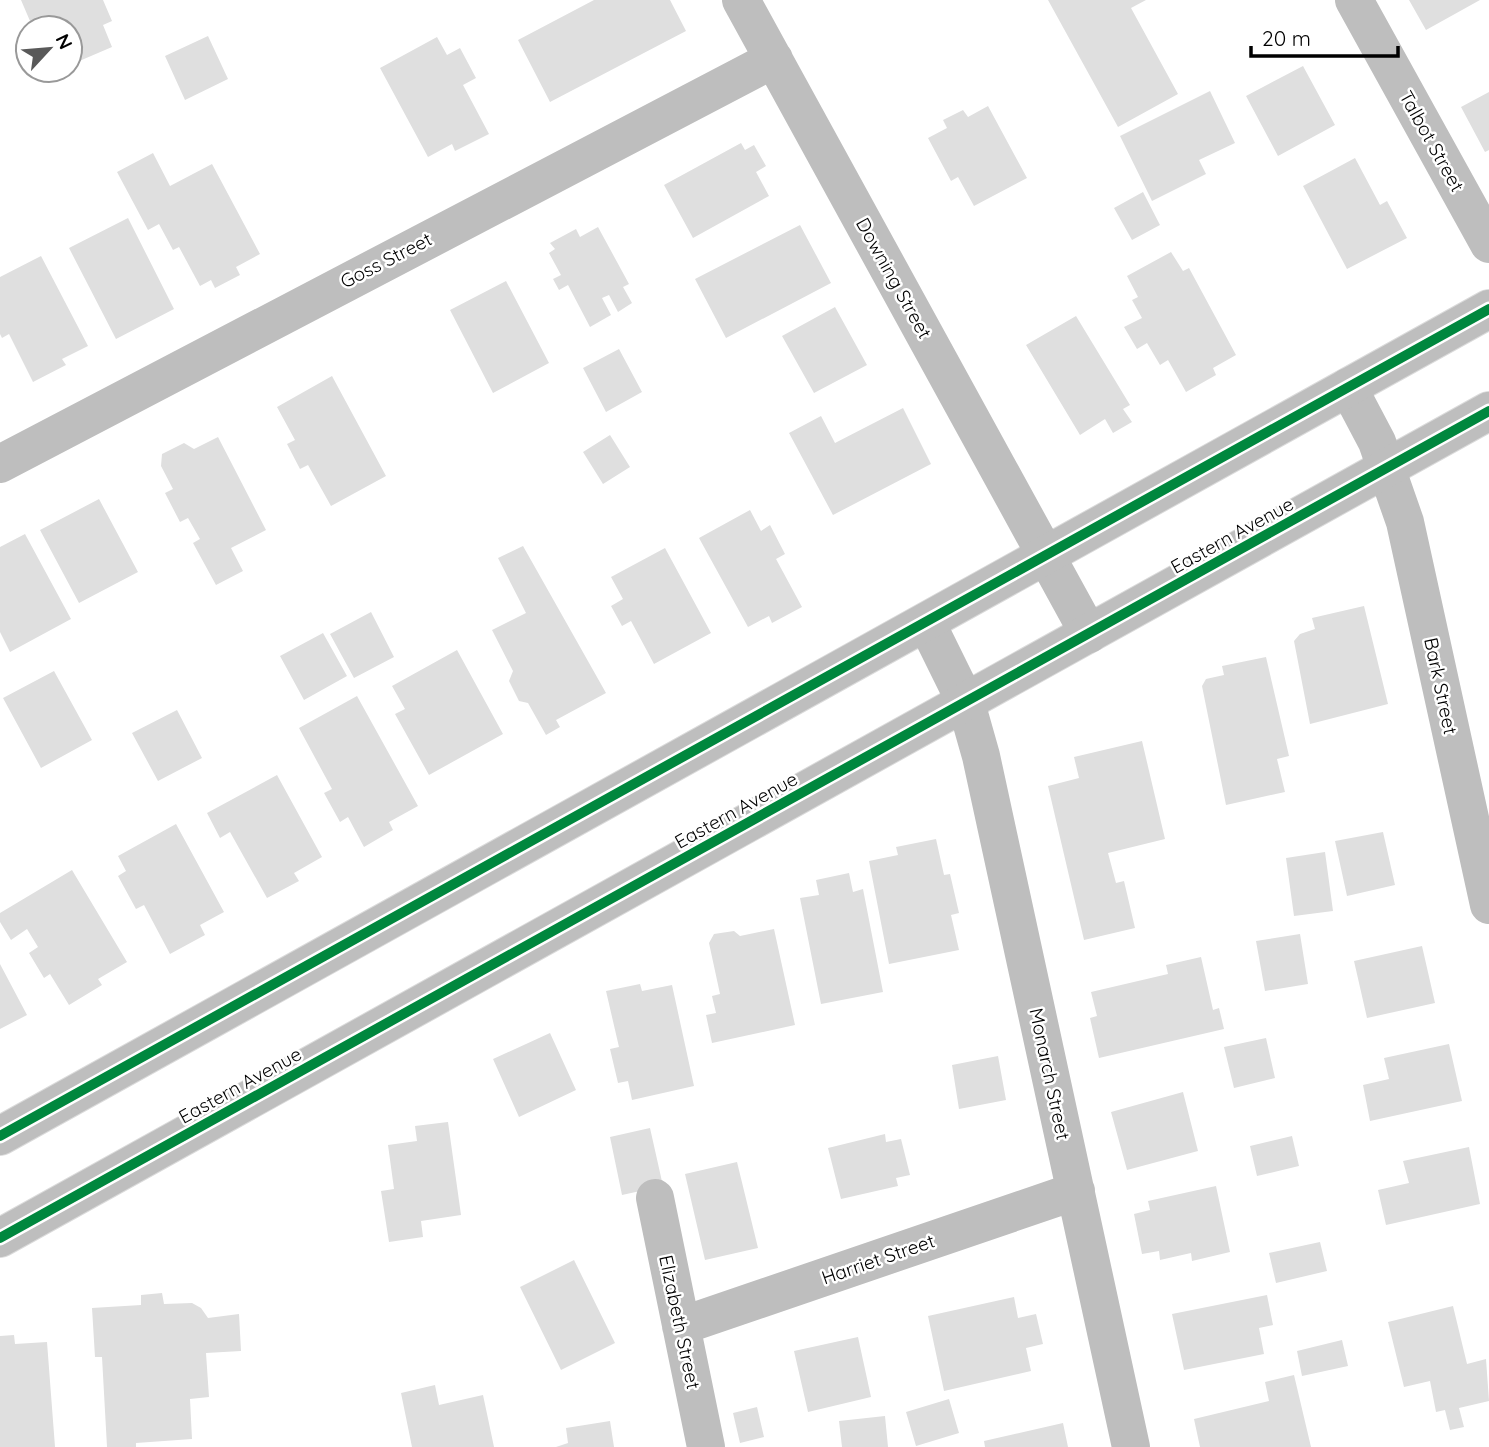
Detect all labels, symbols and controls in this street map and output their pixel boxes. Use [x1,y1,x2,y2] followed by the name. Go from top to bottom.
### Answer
[14,14,84,84] north arrow
[1251,14,1398,58] scale bar
[1262,25,1311,51] text: 20 m
[50,30,78,53] text: N
[1394,86,1470,196] street label: Talbot Street
[851,213,937,343] street label: Downing Street
[336,227,436,293] street label: Goss Street
[1166,491,1298,579] street label: Eastern Avenue
[1419,635,1463,737] street label: Bark Street
[670,766,802,854] street label: Eastern Avenue
[1024,1006,1076,1142] street label: Monarch Street
[174,1041,306,1129] street label: Eastern Avenue
[818,1228,938,1290] street label: Harriet Street
[654,1253,706,1391] street label: Elizabeth Street

